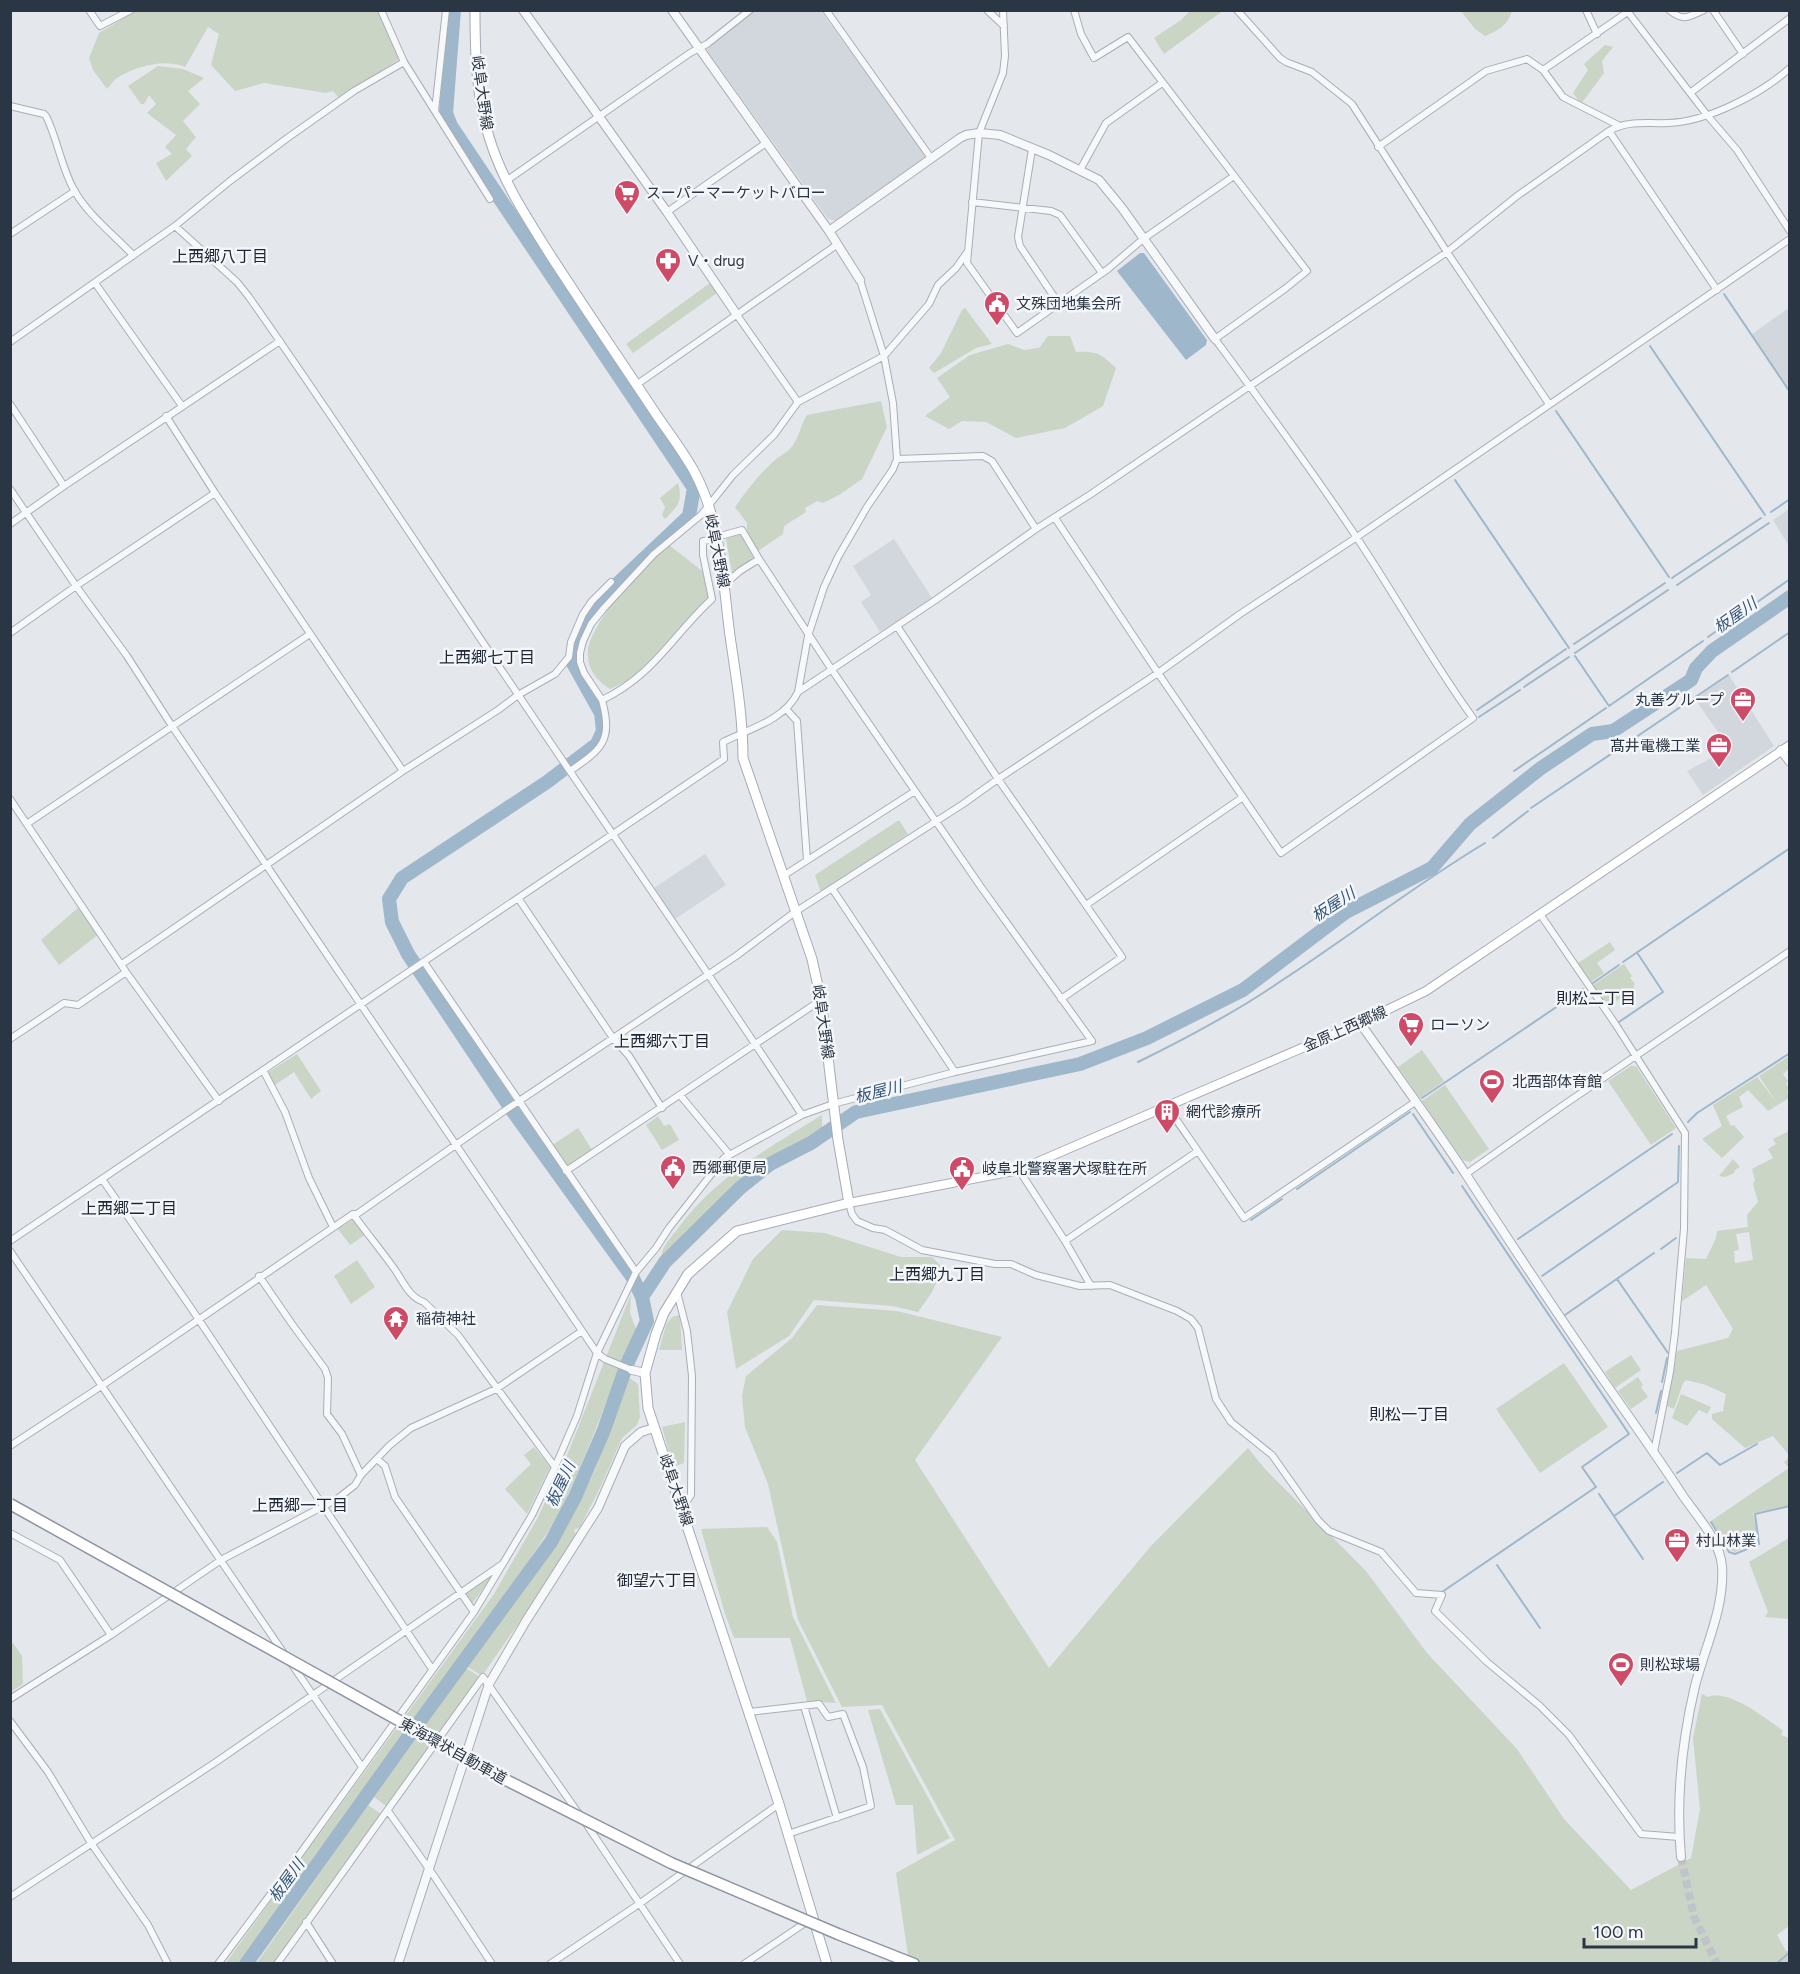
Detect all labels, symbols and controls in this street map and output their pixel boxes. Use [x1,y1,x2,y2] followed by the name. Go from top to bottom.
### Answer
[468,55,496,131] street label: 岐阜大野線
[612,178,642,216] supermarket icon: スーパーマーケットバロー
[646,184,826,202] place label: スーパーマーケットバロー
[653,246,683,284] pharmacy icon: V・drug
[172,247,268,266] district label: 上西郷八丁目
[688,252,744,270] place label: V・drug
[982,289,1012,327] public building icon: 文殊団地集会所
[1016,295,1121,313] place label: 文殊団地集会所
[701,512,733,590] street label: 岐阜大野線
[1710,593,1762,637] water label: 板屋川
[439,648,535,667] district label: 上西郷七丁目
[1728,685,1758,723] office icon: 丸善グループ
[1635,691,1724,709] place label: 丸善グループ
[1704,731,1734,769] office icon: 髙井電機工業
[1610,737,1700,755] place label: 髙井電機工業
[1308,882,1360,925] water label: 板屋川
[809,984,837,1060] street label: 岐阜大野線
[1556,989,1636,1008] district label: 則松二丁目
[1300,1002,1390,1056] street label: 金原上西郷線
[1396,1010,1426,1048] supermarket icon: ローソン
[1430,1016,1490,1034] place label: ローソン
[614,1032,710,1051] district label: 上西郷六丁目
[1477,1067,1507,1105] sports icon: 北西部体育館
[1512,1073,1602,1091] place label: 北西部体育館
[853,1076,906,1107] water label: 板屋川
[1152,1097,1182,1135] building icon: 網代診療所
[1186,1103,1261,1121] place label: 網代診療所
[658,1153,688,1191] public building icon: 西郷郵便局
[947,1154,977,1192] public building icon: 岐阜北警察署犬塚駐在所
[692,1159,767,1177] place label: 西郷郵便局
[982,1160,1147,1178] place label: 岐阜北警察署犬塚駐在所
[81,1199,177,1218] district label: 上西郷二丁目
[889,1265,985,1284] district label: 上西郷九丁目
[381,1304,411,1342] temple icon: 稲荷神社
[416,1310,476,1328] place label: 稲荷神社
[1369,1405,1449,1424] district label: 則松一丁目
[655,1452,697,1528] street label: 岐阜大野線
[542,1457,580,1510] water label: 板屋川
[252,1496,348,1515] district label: 上西郷一丁目
[1662,1526,1692,1564] office icon: 村山林業
[1696,1532,1756,1550] place label: 村山林業
[617,1571,697,1590] district label: 御望六丁目
[1606,1650,1636,1688] sports icon: 則松球場
[1640,1656,1700,1674] place label: 則松球場
[396,1714,510,1788] street label: 東海環状自動車道
[265,1854,309,1905] water label: 板屋川
[1584,1911,1696,1949] scale bar
[1593,1921,1643,1943] text: 100 m

